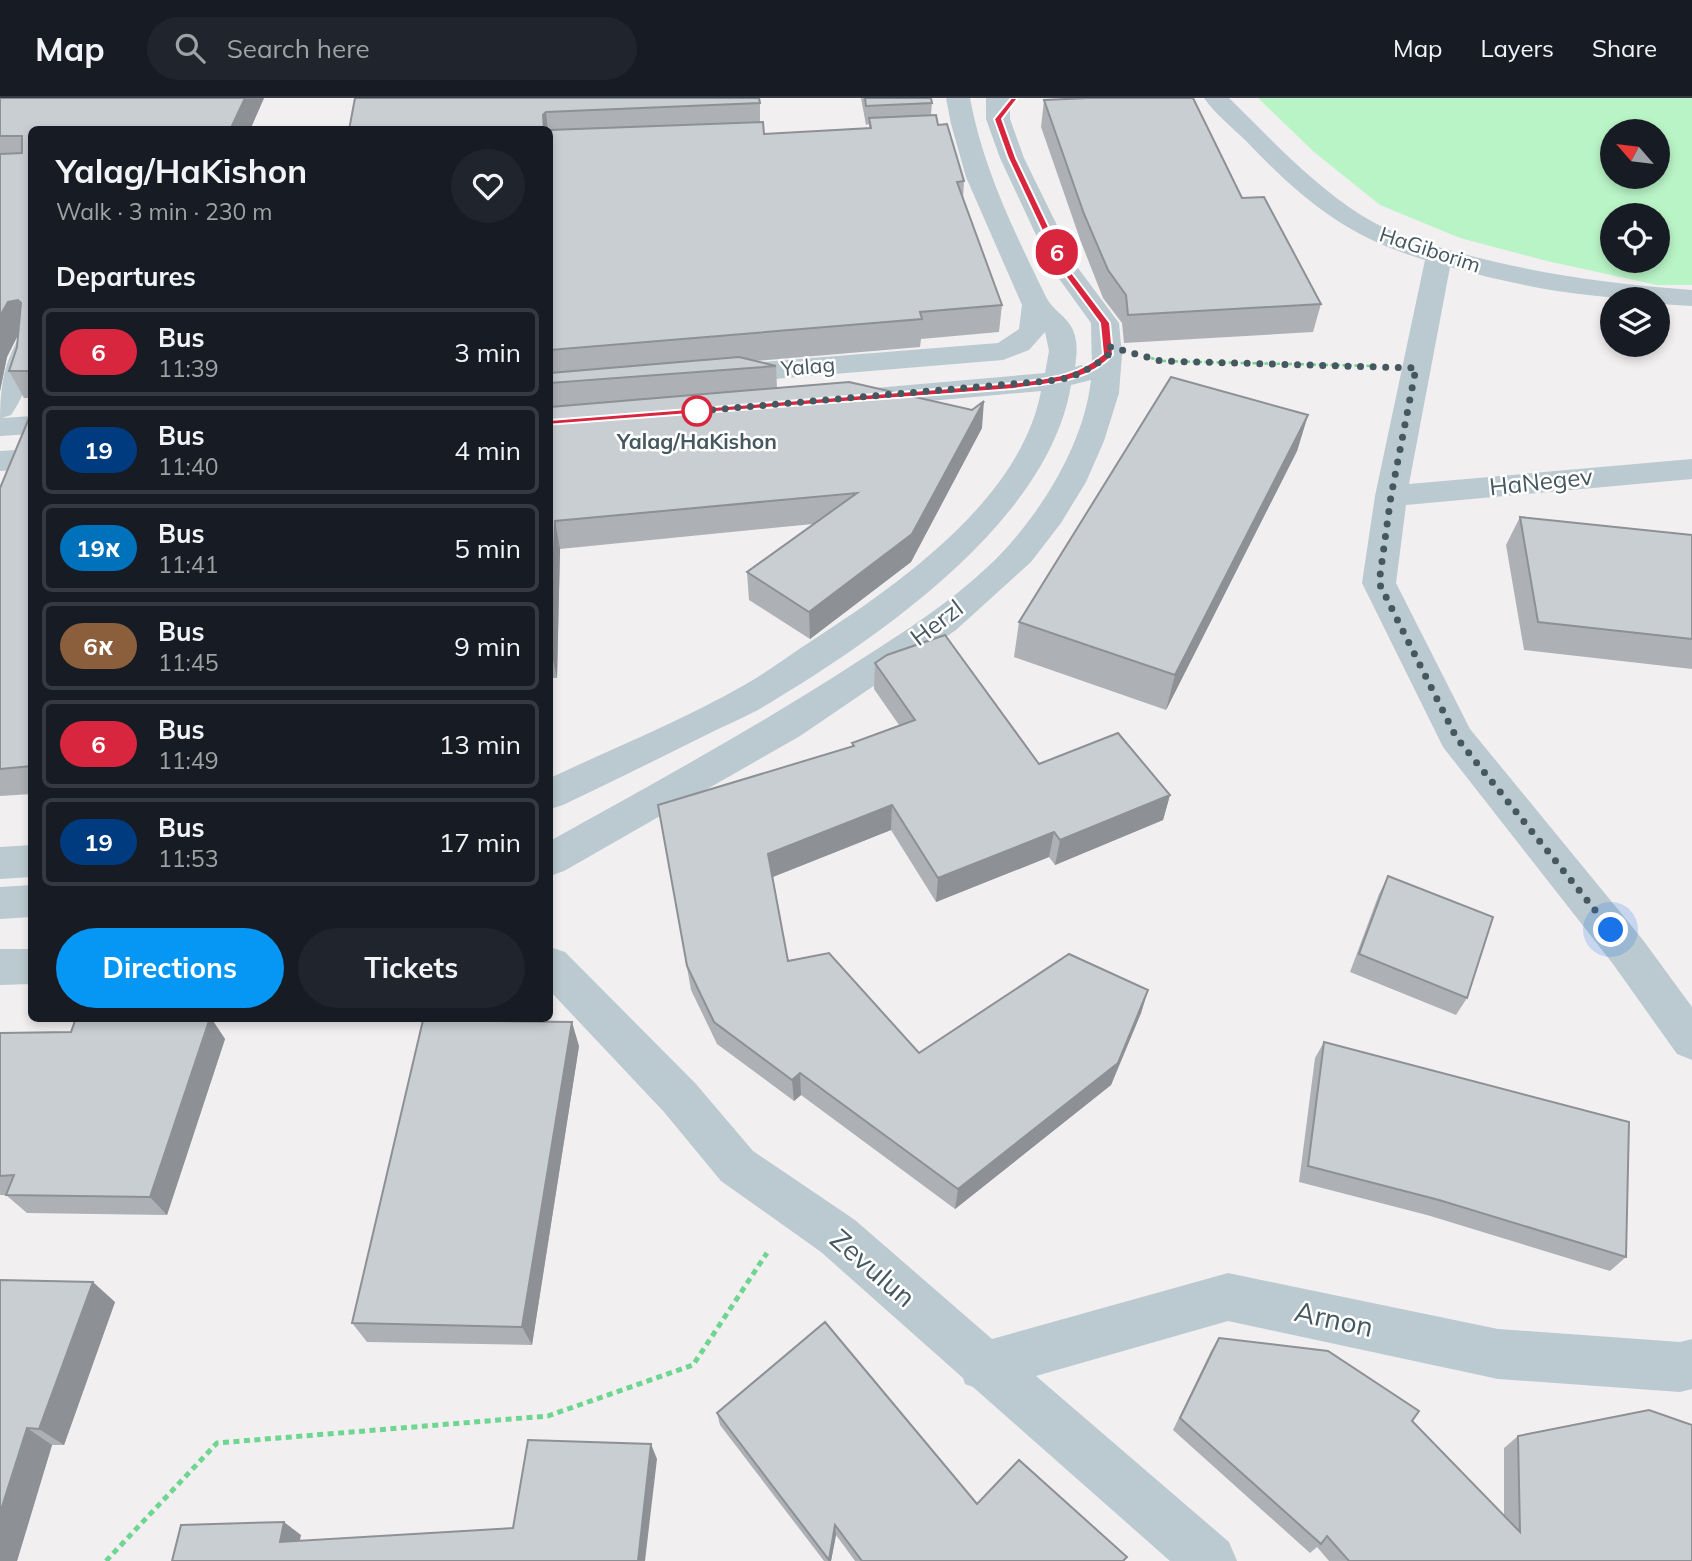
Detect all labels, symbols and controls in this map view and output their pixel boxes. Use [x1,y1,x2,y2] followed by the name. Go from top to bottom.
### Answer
[147,17,637,80] search box
[35,28,105,69] text: Map
[171,29,209,67] icon: search
[227,32,370,65] text: Search here
[1393,33,1442,63] text: Map
[1480,33,1554,63] text: Layers
[1592,33,1657,63] text: Share
[1600,119,1670,189] north arrow
[1600,119,1670,357] map controls
[451,149,525,223] button: heart
[56,150,307,191] text: Yalag/HaKishon
[56,197,273,226] text: Walk · 3 min · 230 m
[1600,203,1670,273] button: locate
[1377,221,1484,278] street label: HaGiborim
[1034,229,1080,275] line badge: 6
[1050,237,1064,267] text: 6
[56,260,196,293] text: Departures
[1600,287,1670,357] button: layers
[158,321,204,354] text: Bus
[454,336,521,369] text: 3 min
[91,337,106,367] text: 6
[779,351,836,381] street label: Yalag
[158,354,218,383] text: 11:39
[682,396,712,426] marker: Yalag/HaKishon
[158,419,204,452] text: Bus
[616,428,777,454] place label: Yalag/HaKishon
[454,434,521,467] text: 4 min
[84,435,113,465] text: 19
[158,452,218,481] text: 11:40
[1488,461,1594,501] street label: HaNegev
[158,517,204,550] text: Bus
[454,532,521,565] text: 5 min
[76,533,121,563] text: 19א
[158,550,218,579] text: 11:41
[904,593,969,652] street label: Herzl
[158,615,204,648] text: Bus
[454,630,521,663] text: 9 min
[83,631,114,661] text: 6א
[158,648,218,677] text: 11:45
[158,713,204,746] text: Bus
[439,728,521,761] text: 13 min
[91,729,106,759] text: 6
[158,746,218,775] text: 11:49
[158,811,204,844] text: Bus
[439,826,521,859] text: 17 min
[84,827,113,857] text: 19
[158,844,218,873] text: 11:53
[1593,912,1628,947] your location
[56,928,284,1008] button: Directions
[298,928,525,1008] button: Tickets
[824,1221,923,1314] street label: Zevulun
[1292,1293,1377,1344] street label: Arnon

